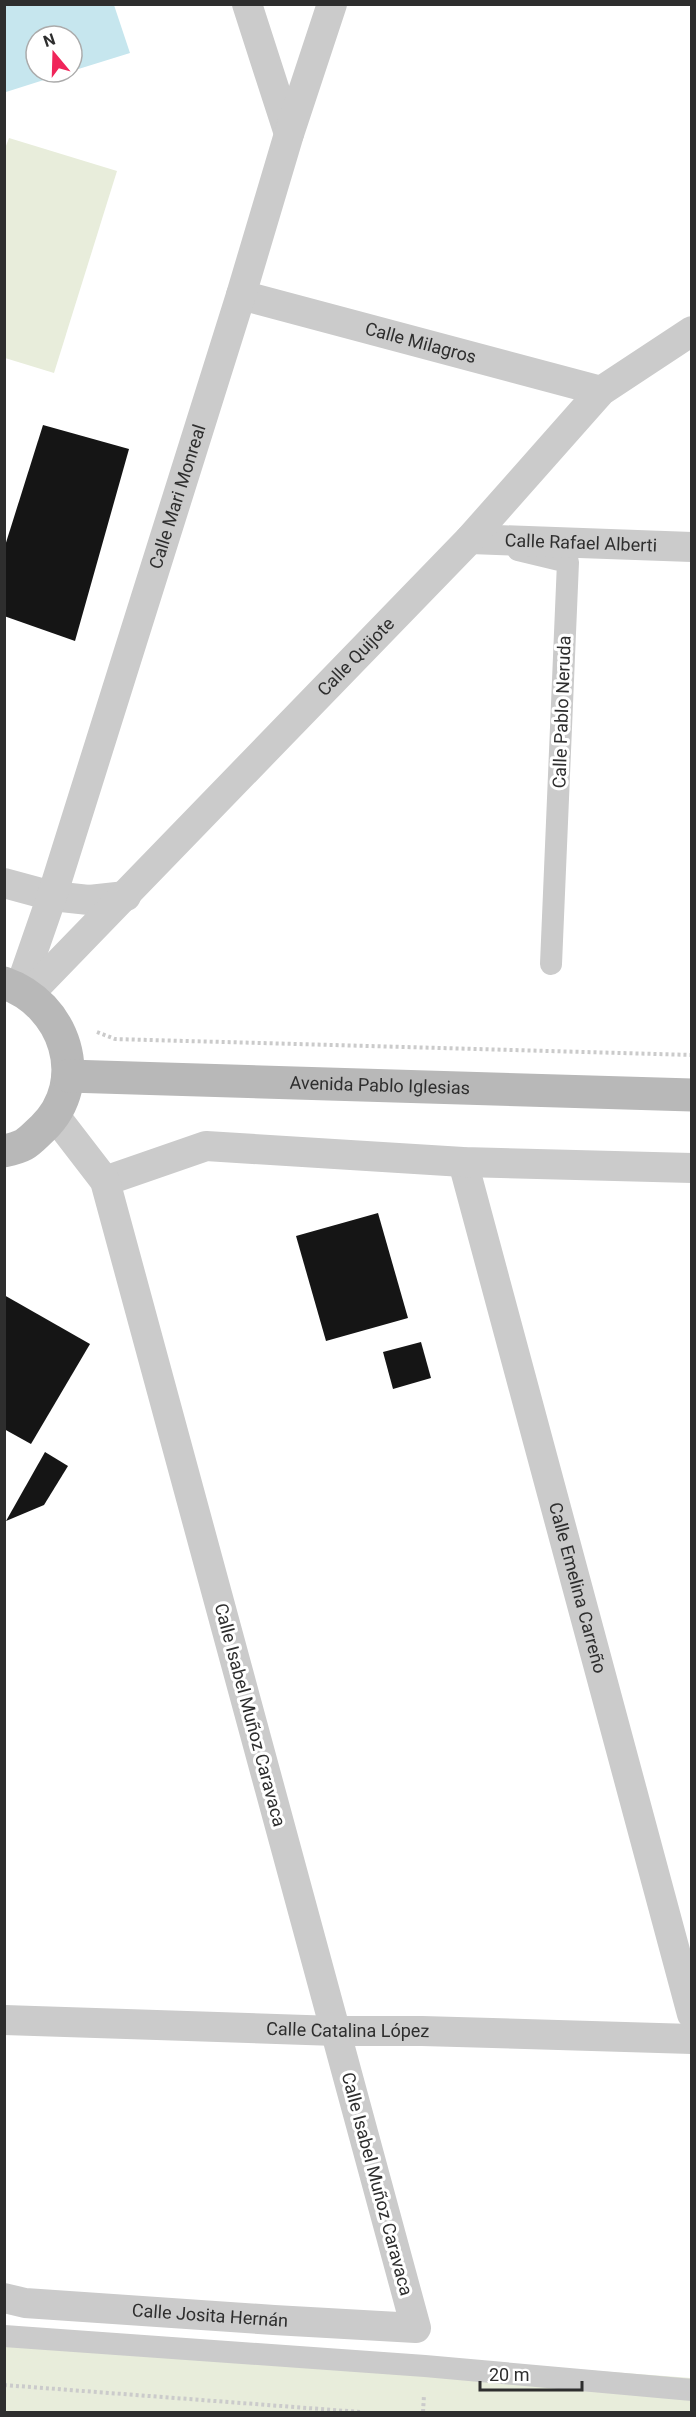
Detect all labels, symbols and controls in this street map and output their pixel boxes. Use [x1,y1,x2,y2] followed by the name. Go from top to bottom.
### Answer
[24,24,84,84] north arrow
[41,29,58,51] text: N
[363,318,479,367] street label: Calle Milagros
[145,422,210,571] street label: Calle Mari Monreal
[504,529,657,556] street label: Calle Rafael Alberti
[313,613,398,700] street label: Calle Quijote
[548,635,575,789] street label: Calle Pablo Neruda
[289,1072,470,1098] street label: Avenida Pablo Iglesias
[545,1500,611,1676] street label: Calle Emelina Carreño
[211,1601,290,1829] street label: Calle Isabel Muñoz Caravaca
[266,2018,430,2041] street label: Calle Catalina López
[338,2070,417,2298] street label: Calle Isabel Muñoz Caravaca
[131,2299,289,2331] street label: Calle Josita Hernán
[480,2354,582,2392] scale bar
[489,2364,529,2385] text: 20 m

